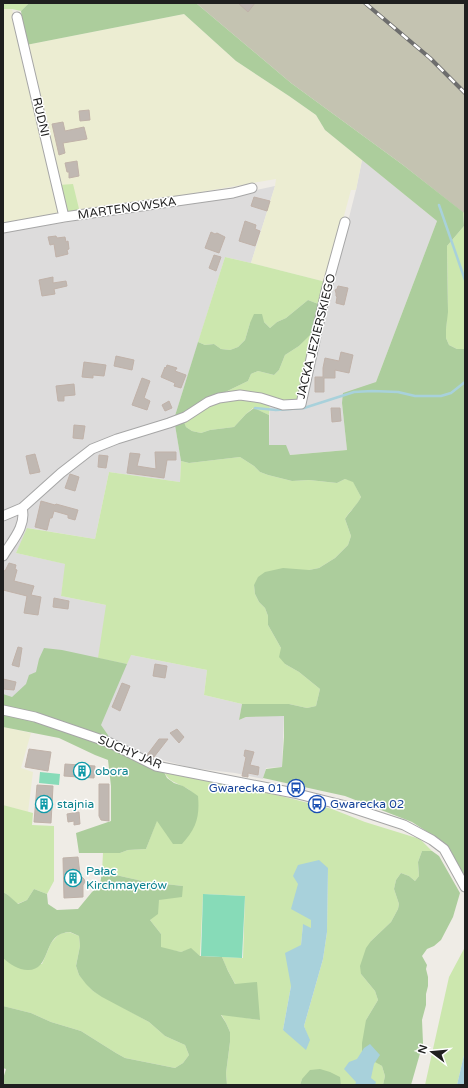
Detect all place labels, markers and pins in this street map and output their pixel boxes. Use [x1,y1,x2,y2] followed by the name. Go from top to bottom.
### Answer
[72,761,92,781] building icon: obora
[95,764,129,778] place label: obora
[286,778,306,798] bus stop icon: Gwarecka 01
[209,781,283,795] place label: Gwarecka 01
[34,794,54,814] building icon: stajnia
[307,794,327,814] bus stop icon: Gwarecka 02
[57,797,94,811] place label: stajnia
[330,797,404,811] place label: Gwarecka 02
[86,864,168,892] place label: Pałac Kirchmayerów
[63,868,83,888] building icon: Pałac Kirchmayerów

